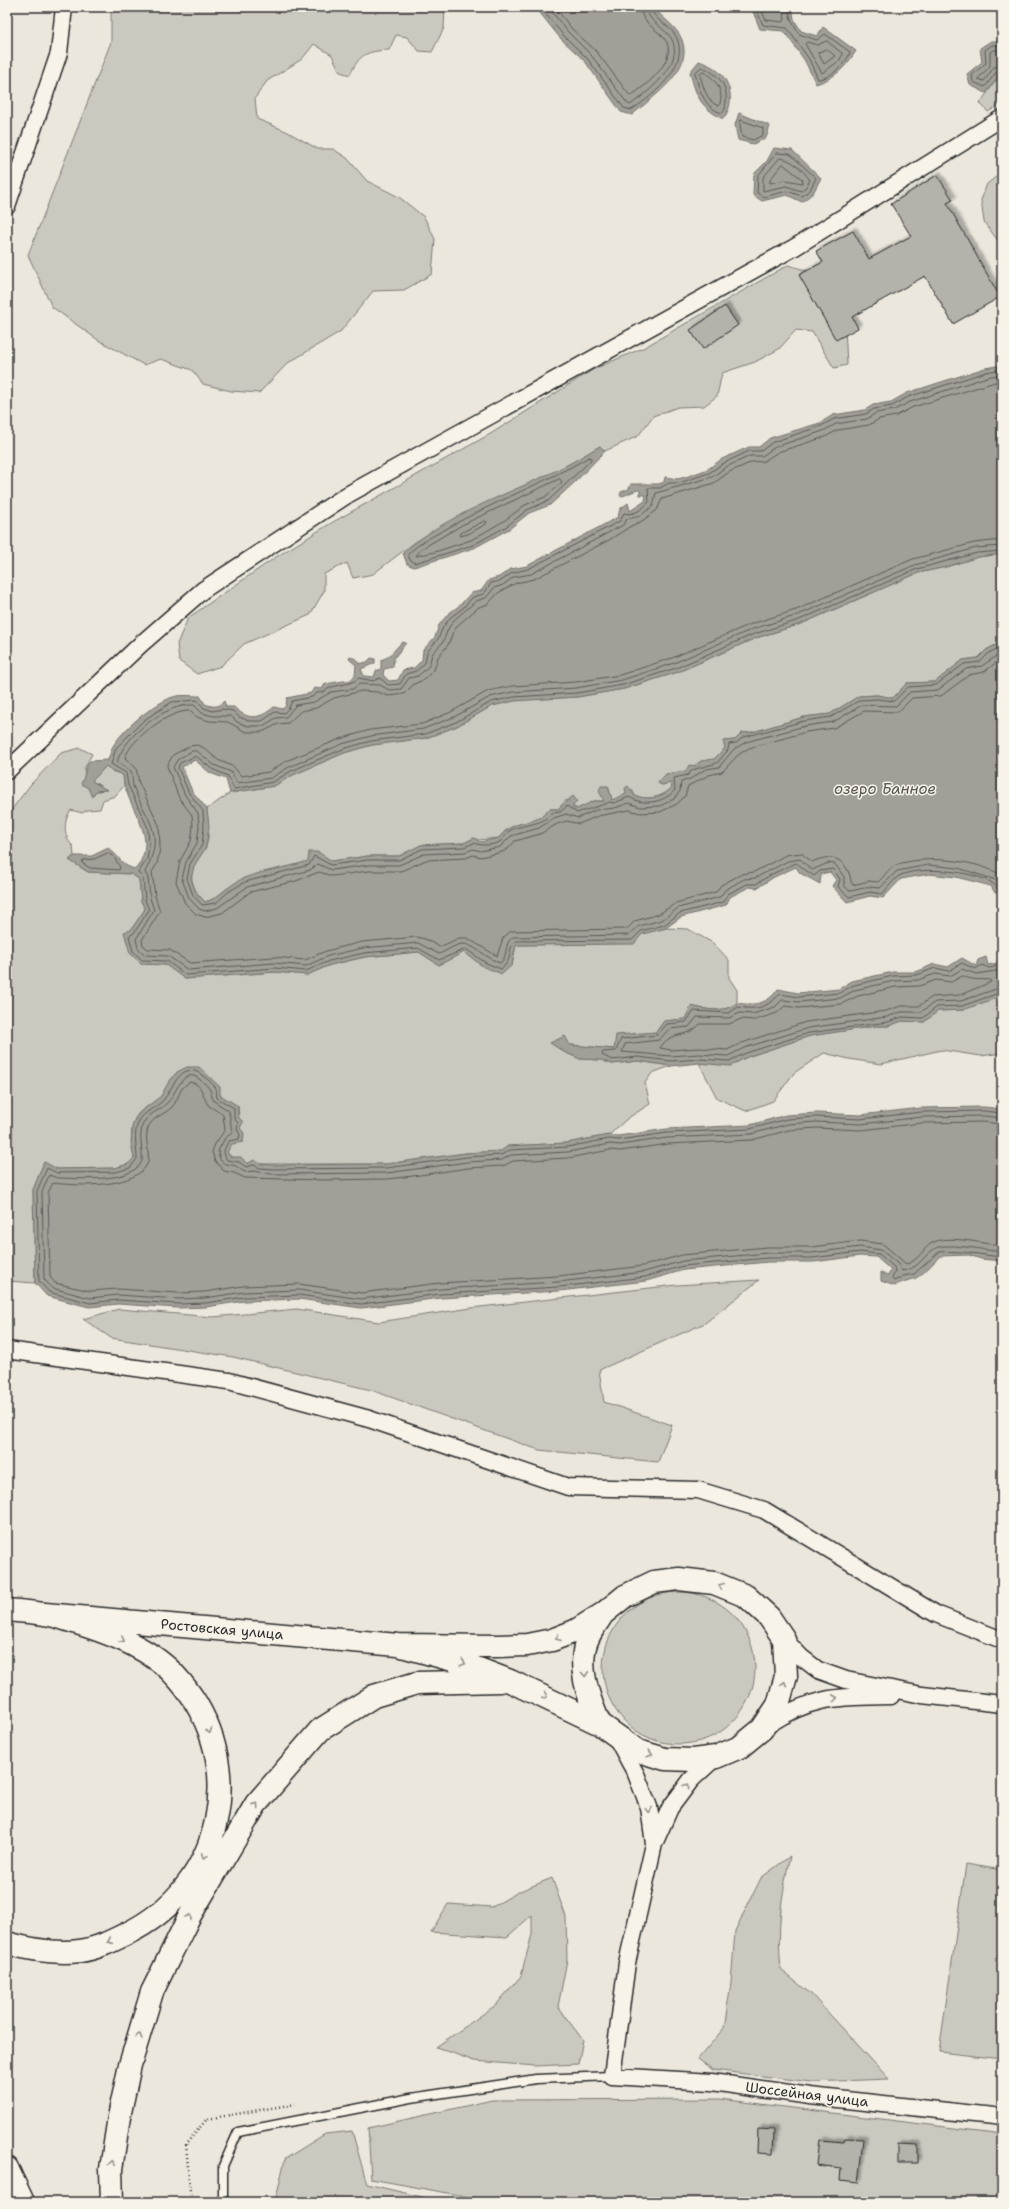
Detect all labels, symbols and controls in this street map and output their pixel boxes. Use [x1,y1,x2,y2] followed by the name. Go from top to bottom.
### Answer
[834,779,936,799] water label: озеро Банное
[717,1583,725,1591] one-way arrow
[160,1615,284,1643] street label: Ростовская улица
[554,1633,561,1641] one-way arrow
[117,1635,125,1642] one-way arrow
[459,1658,466,1667] one-way arrow
[581,1671,590,1677] one-way arrow
[779,1681,788,1688] one-way arrow
[541,1691,549,1699] one-way arrow
[832,1694,838,1703] one-way arrow
[204,1727,213,1734] one-way arrow
[646,1749,653,1758] one-way arrow
[682,1783,689,1790] one-way arrow
[251,1803,258,1810] one-way arrow
[644,1807,652,1813] one-way arrow
[201,1852,209,1860] one-way arrow
[185,1914,192,1921] one-way arrow
[107,1937,114,1945] one-way arrow
[134,2033,143,2040] one-way arrow
[744,2078,870,2111] street label: Шоссейная улица
[107,2160,116,2166] one-way arrow

